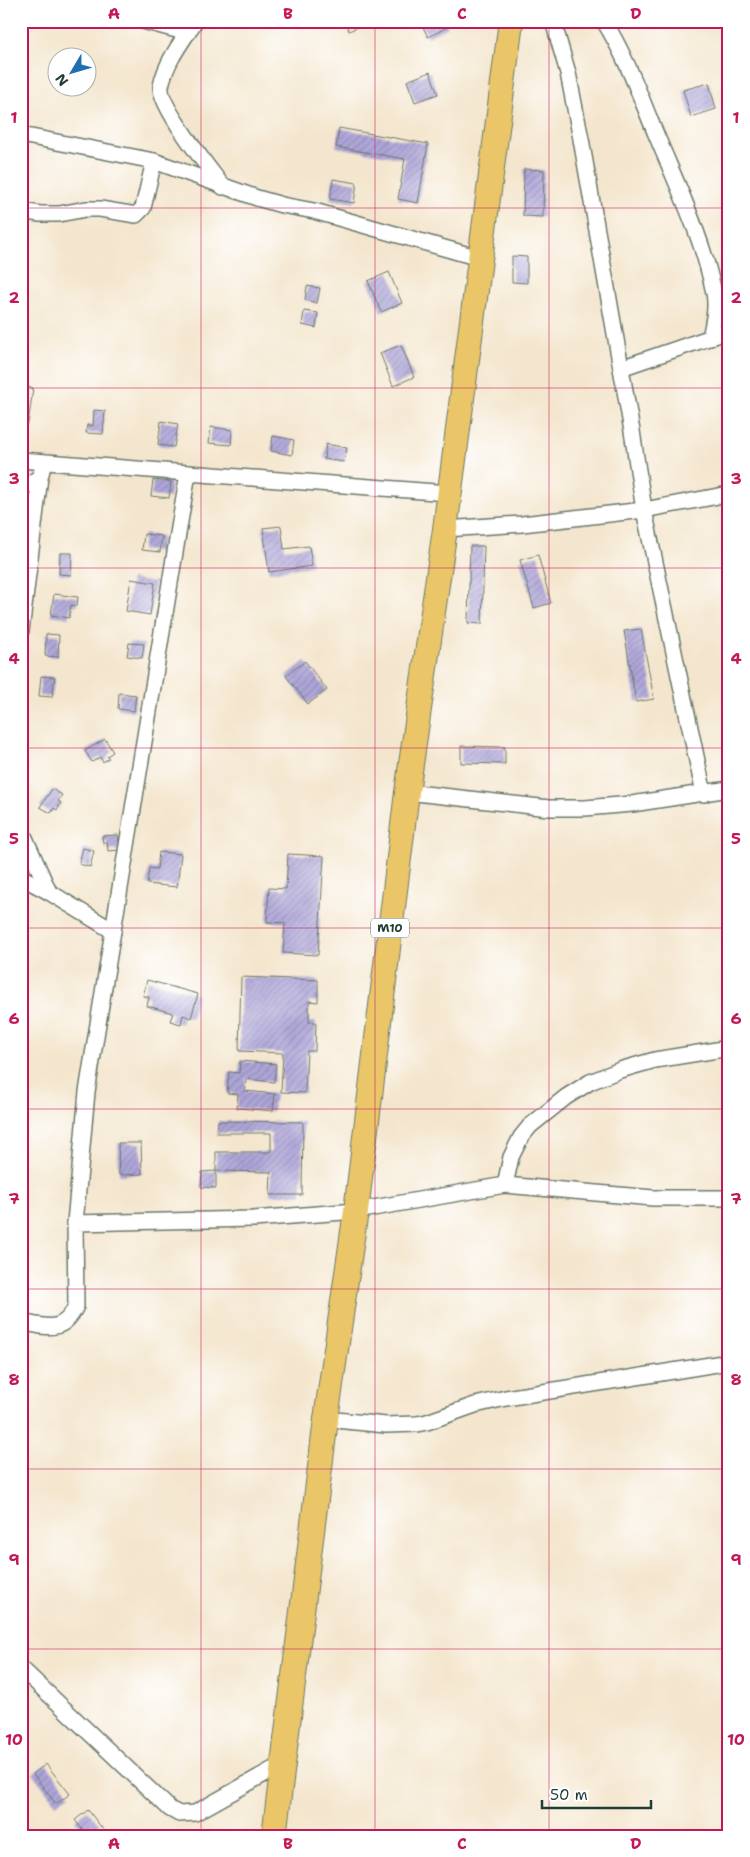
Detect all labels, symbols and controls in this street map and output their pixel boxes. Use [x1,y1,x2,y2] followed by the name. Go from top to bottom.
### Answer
[108,3,120,24] text: A
[283,3,293,24] text: B
[457,3,467,24] text: C
[630,3,642,24] text: D
[48,48,98,98] north arrow
[51,70,72,90] text: N
[10,107,18,128] text: 1
[732,107,740,128] text: 1
[8,287,20,308] text: 2
[730,287,742,308] text: 2
[8,468,20,489] text: 3
[730,468,742,489] text: 3
[8,648,20,669] text: 4
[730,648,742,669] text: 4
[9,828,19,849] text: 5
[731,828,741,849] text: 5
[371,918,409,938] road number: M10
[8,1008,20,1029] text: 6
[730,1008,742,1029] text: 6
[8,1188,20,1209] text: 7
[730,1188,742,1209] text: 7
[8,1369,20,1390] text: 8
[730,1369,742,1390] text: 8
[8,1549,20,1570] text: 9
[730,1549,742,1570] text: 9
[5,1729,23,1750] text: 10
[727,1729,745,1750] text: 10
[542,1777,651,1809] scale bar
[550,1785,588,1805] text: 50 m
[108,1833,120,1854] text: A
[283,1833,293,1854] text: B
[457,1833,467,1854] text: C
[630,1833,642,1854] text: D

